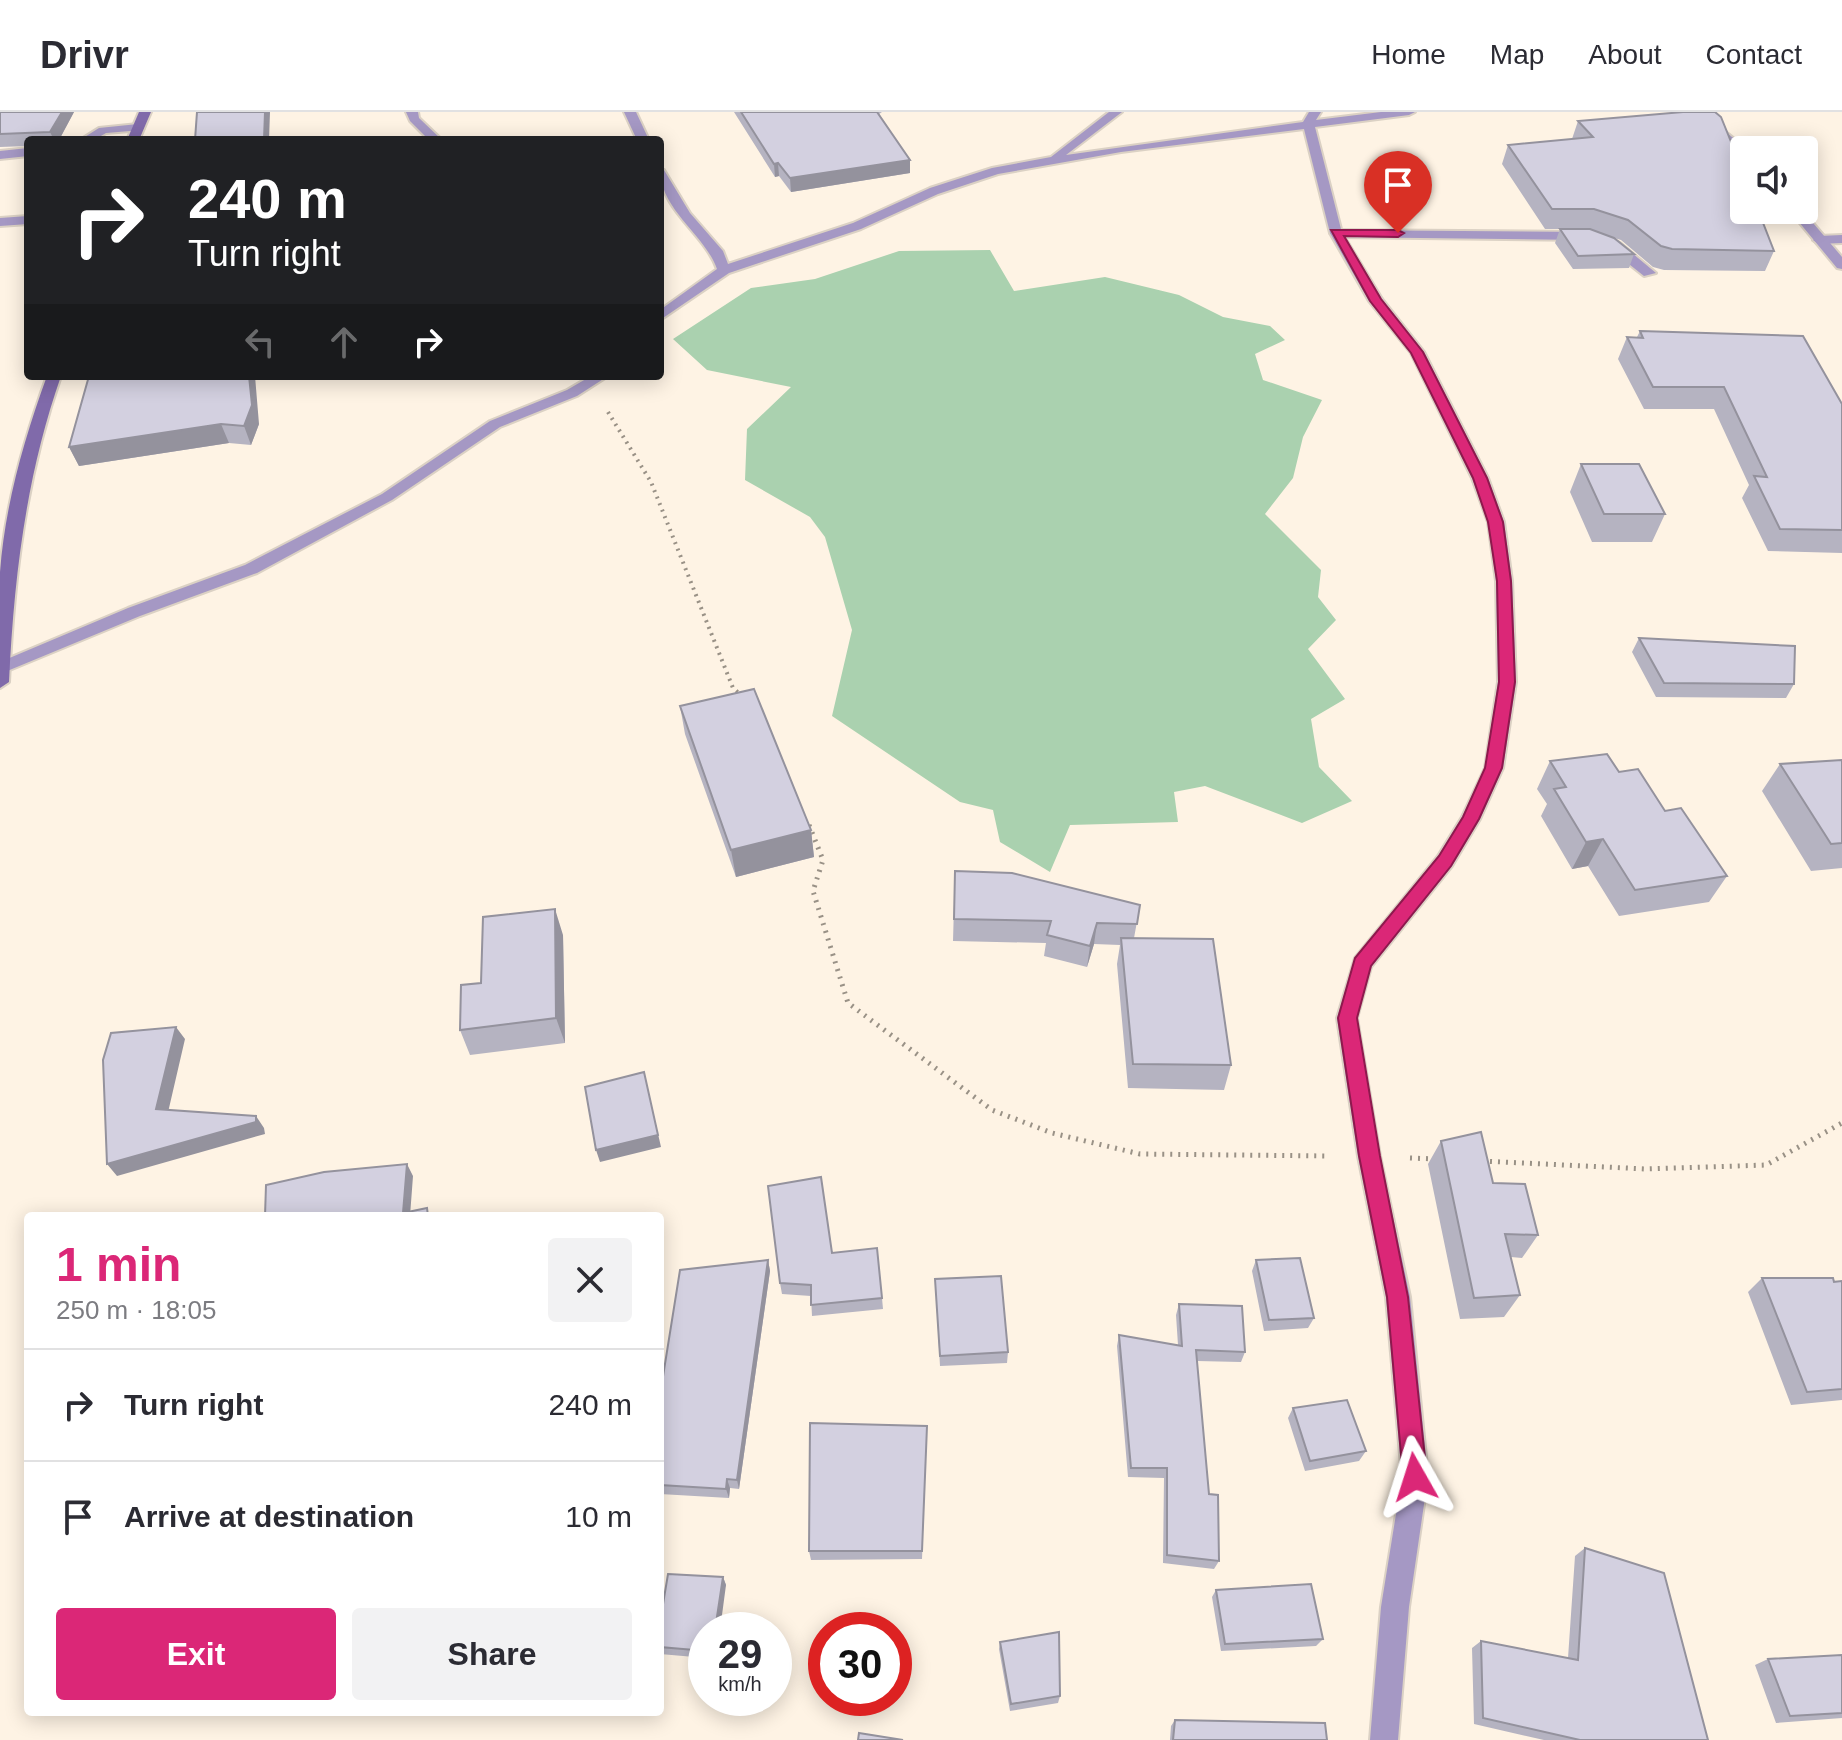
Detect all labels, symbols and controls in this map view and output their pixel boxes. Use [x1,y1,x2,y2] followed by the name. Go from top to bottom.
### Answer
[40,34,129,76] text: Drivr
[1371,39,1446,70] text: Home
[1490,39,1544,70] text: Map
[1588,39,1662,70] text: About
[1706,39,1802,70] text: Contact
[1730,136,1818,224] map controls
[1730,136,1818,224] button: sound
[1364,151,1432,233] pin
[1376,163,1420,207] icon: arrive
[188,167,347,230] text: 240 m
[56,168,160,272] icon: right
[188,233,341,274] text: Turn right
[238,320,282,364] icon: left
[322,320,366,364] icon: ahead
[406,320,450,364] icon: right
[56,1238,181,1291] text: 1 min
[548,1238,632,1322] button: close
[56,1295,216,1325] text: 250 m · 18:05
[56,1383,100,1427] icon: right
[124,1388,263,1421] text: Turn right
[549,1388,632,1421] text: 240 m
[1373,1435,1457,1519] position arrow
[56,1495,100,1539] icon: arrive
[124,1500,414,1533] text: Arrive at destination
[565,1500,632,1533] text: 10 m
[56,1608,336,1700] button: Exit
[352,1608,632,1700] button: Share
[808,1612,912,1716] speed limit sign: 30
[718,1632,762,1676] text: 29
[718,1673,762,1695] text: km/h

